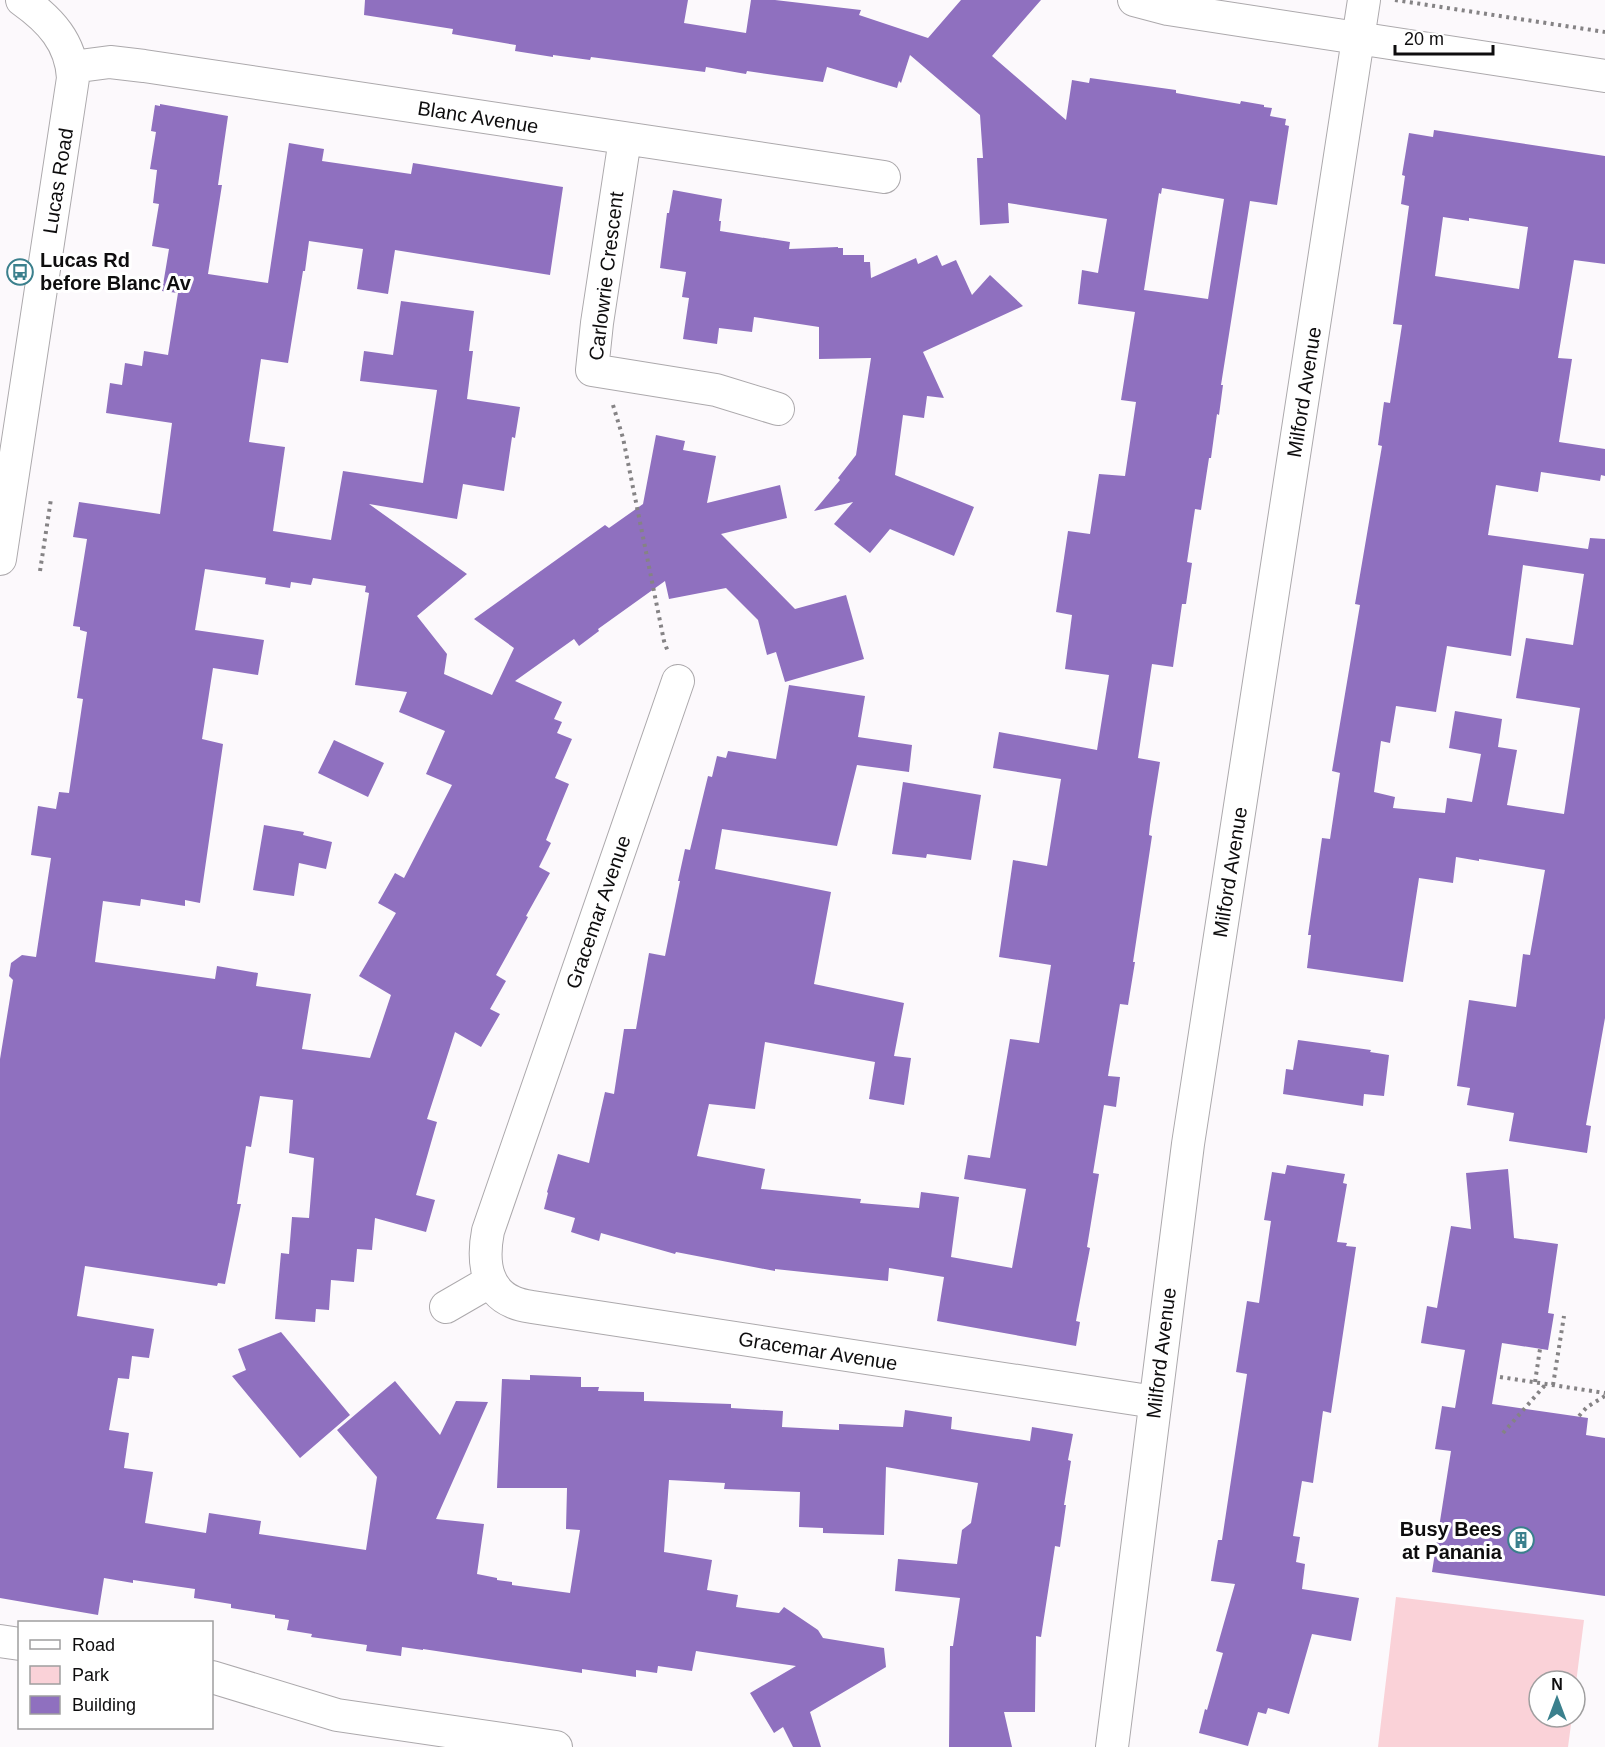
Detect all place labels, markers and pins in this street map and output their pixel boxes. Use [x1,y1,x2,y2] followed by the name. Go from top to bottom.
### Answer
[40,249,192,294] place label: Lucas Rd before Blanc Av
[5,257,35,287] bus stop icon: Lucas Rd before Blanc Av
[1400,1518,1503,1563] place label: Busy Bees at Panania
[1506,1525,1536,1555] building icon: Busy Bees at Panania

